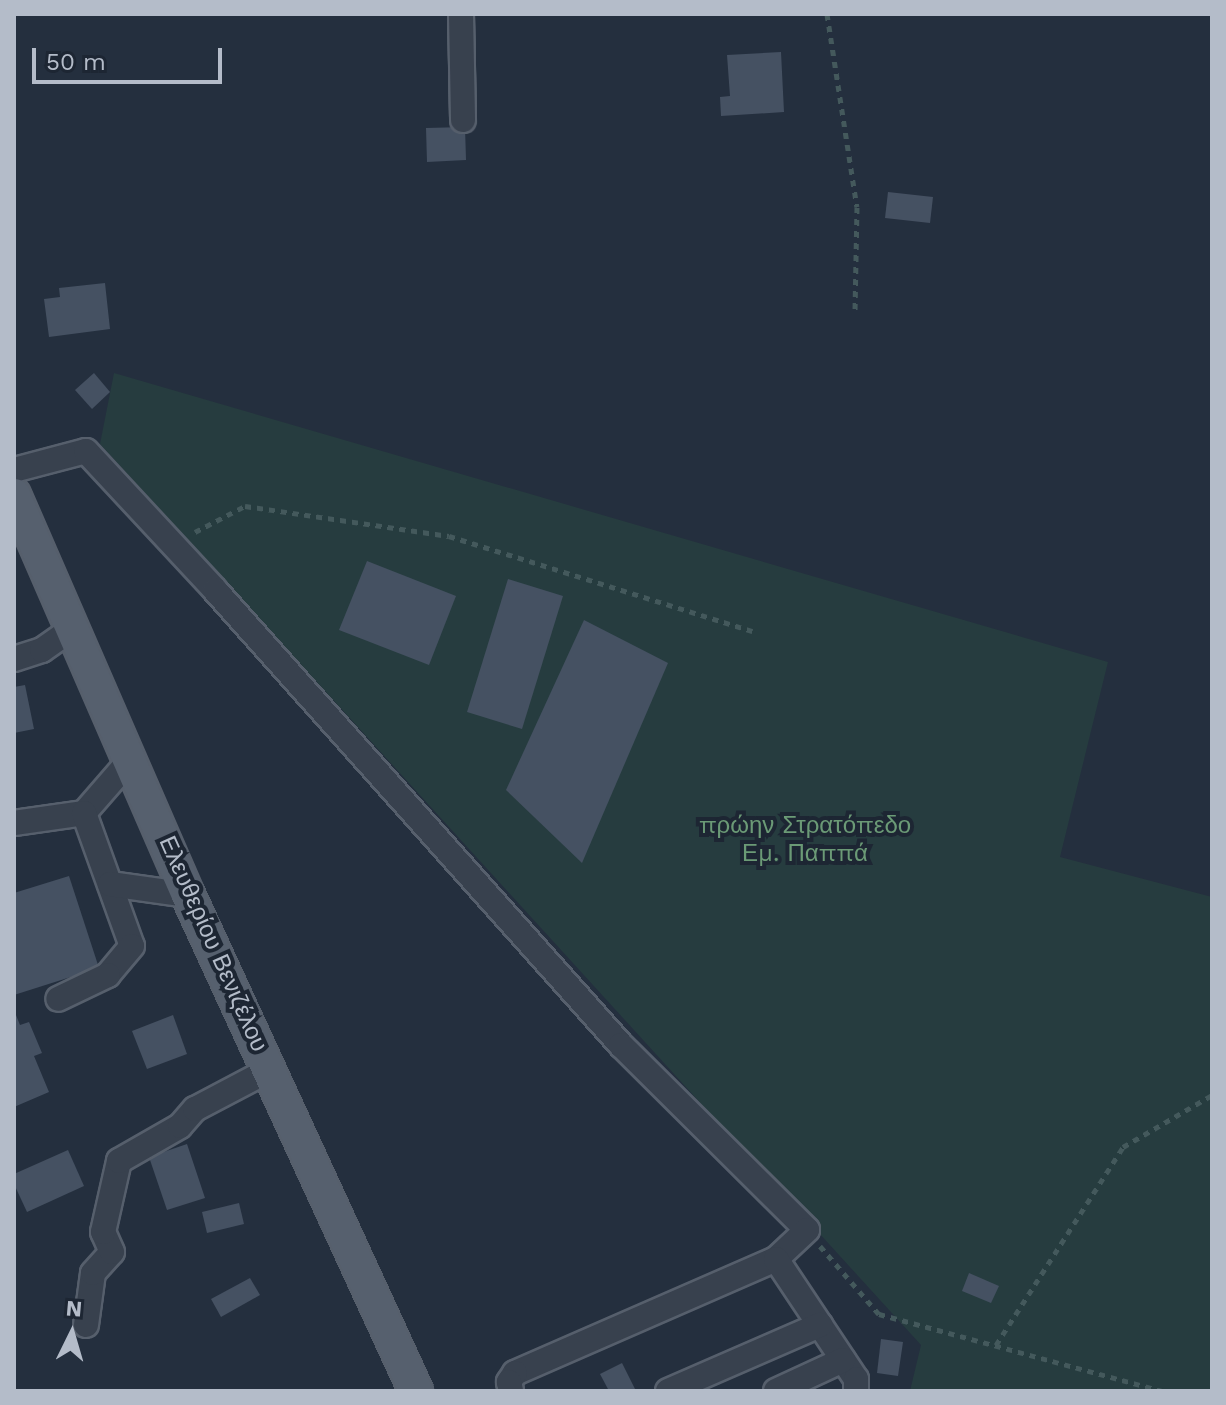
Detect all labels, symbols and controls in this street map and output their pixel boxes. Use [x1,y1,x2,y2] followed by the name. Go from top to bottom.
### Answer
[36,32,226,82] scale bar
[46,48,106,76] text: 50 m
[699,812,911,868] park label: πρώην Στρατόπεδο Εμ. Παππά
[152,832,274,1056] street label: Ελευθερίου Βενιζέλου
[32,1293,112,1373] north arrow
[65,1295,83,1322] text: N

